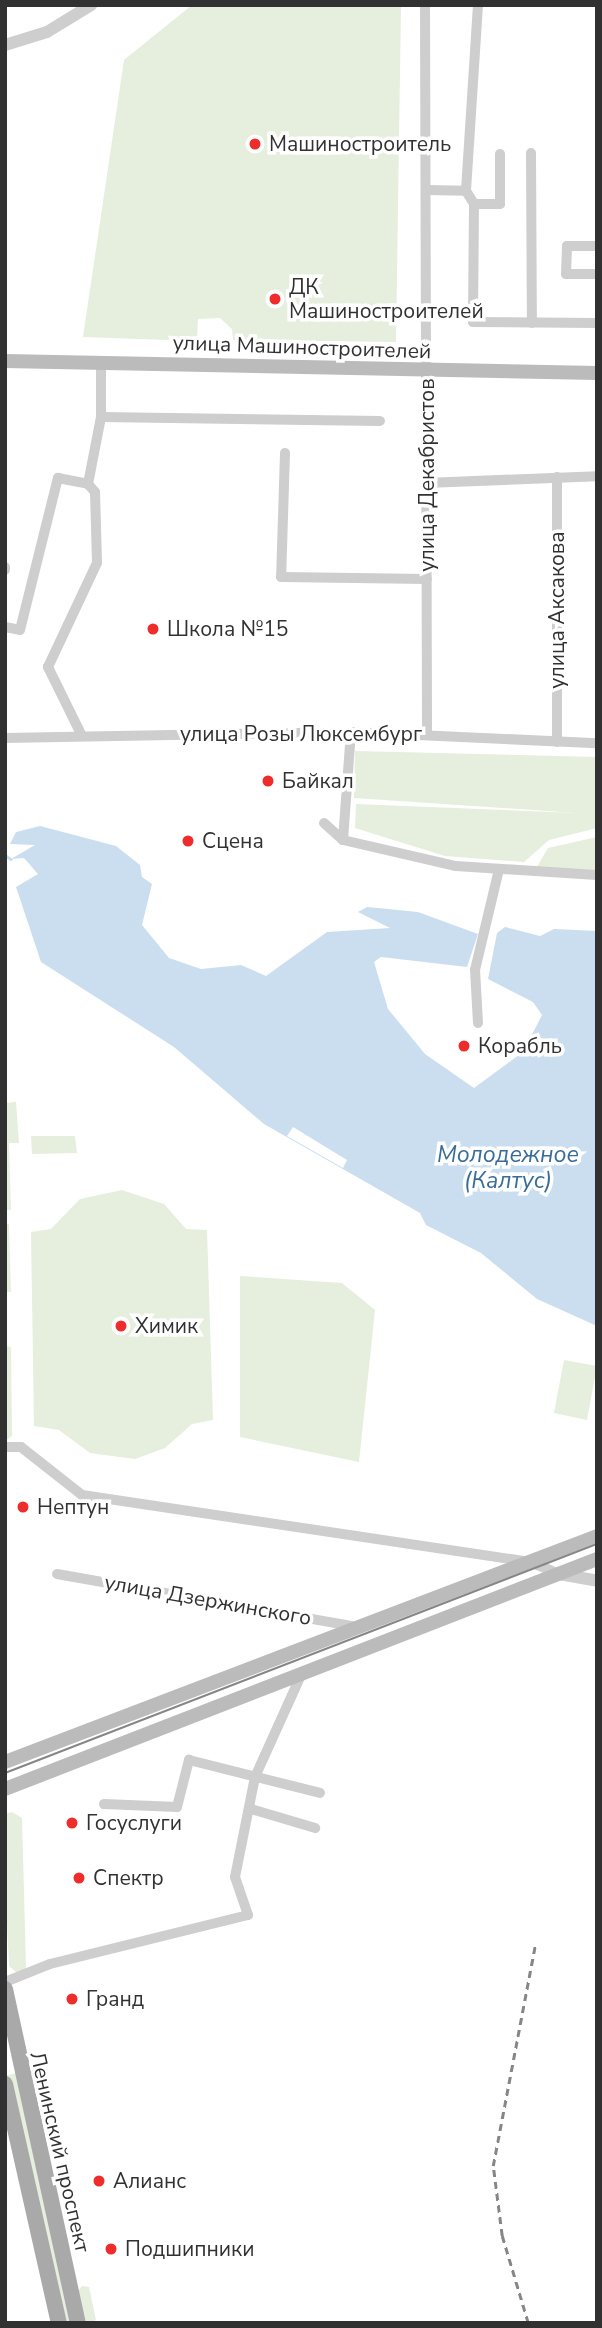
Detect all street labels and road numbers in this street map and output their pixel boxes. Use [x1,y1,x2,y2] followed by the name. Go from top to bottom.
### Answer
[172,330,432,364] street label: улица Машиностроителей
[414,378,440,572] street label: улица Декабристов
[544,531,570,689] street label: улица Аксакова
[180,721,422,747] street label: улица Розы Люксембург
[103,1569,313,1631] street label: улица Дзержинского
[25,2049,95,2255] street label: Ленинский проспект

